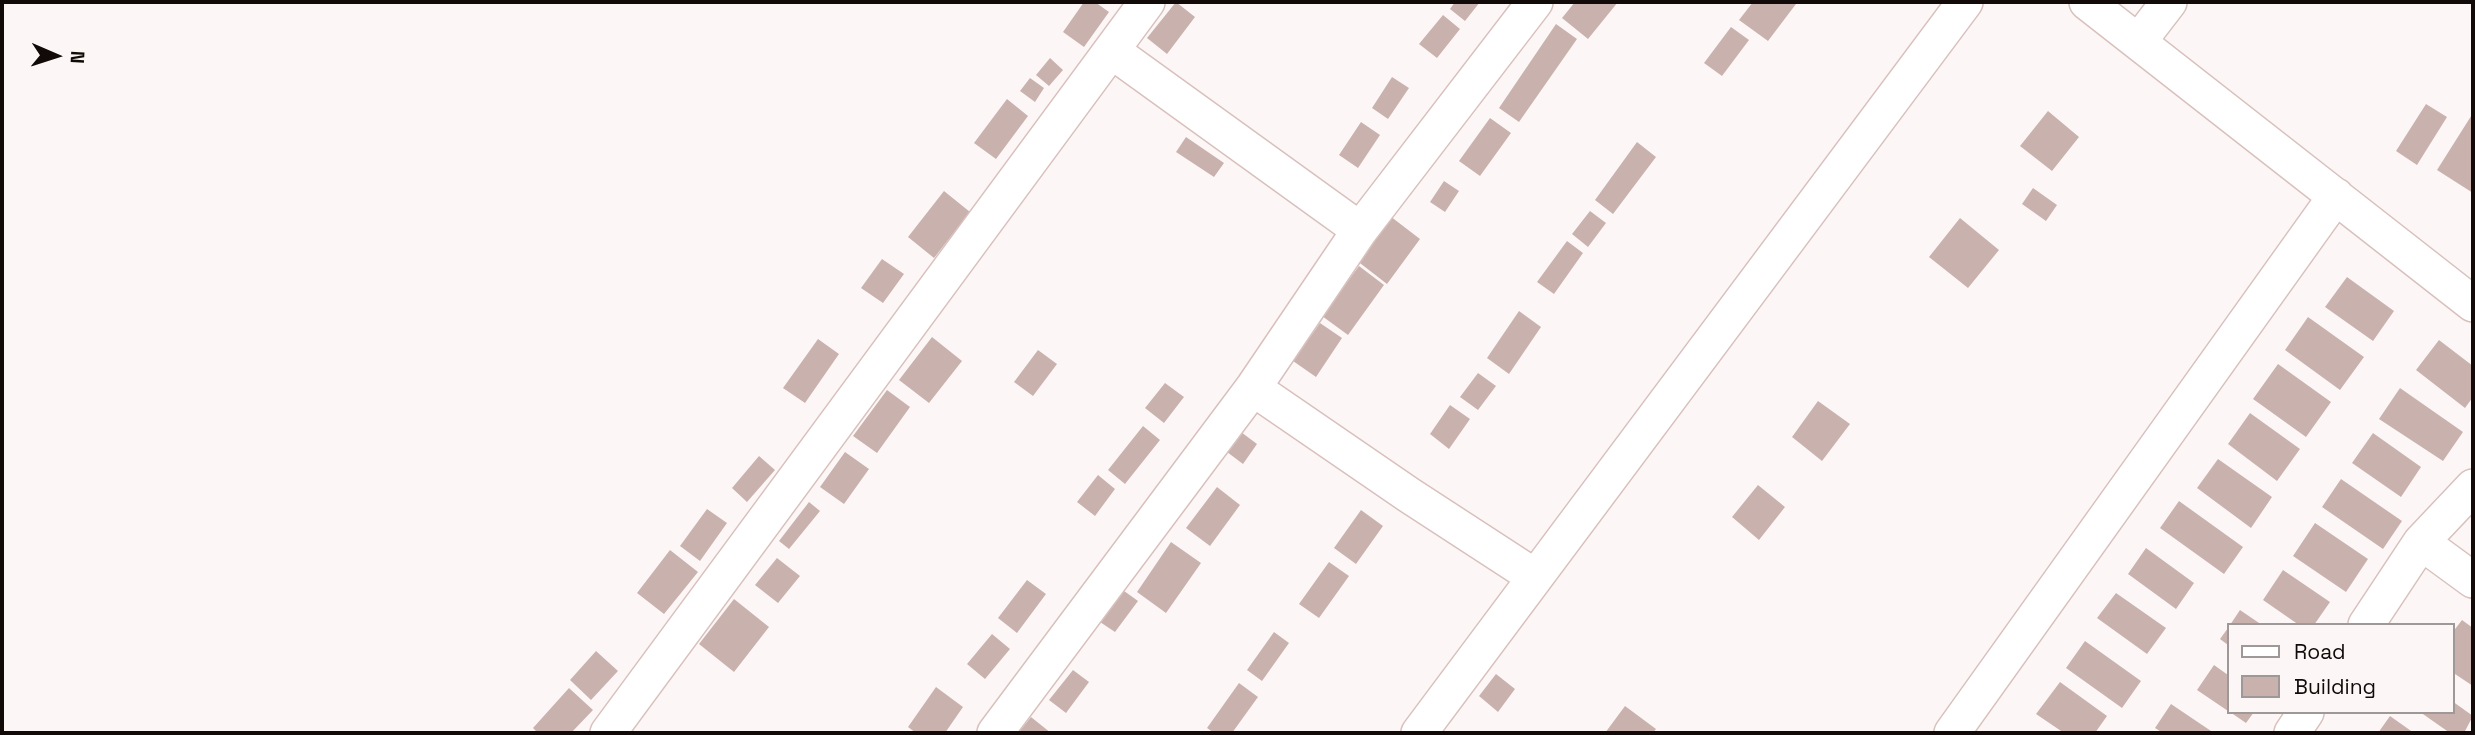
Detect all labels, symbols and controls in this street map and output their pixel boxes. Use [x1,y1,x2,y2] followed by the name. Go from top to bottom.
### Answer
[21,21,91,91] north arrow
[65,50,90,64] text: N
[2226,623,2454,714] legend
[2294,638,2346,665] text: Road
[2294,673,2376,700] text: Building

